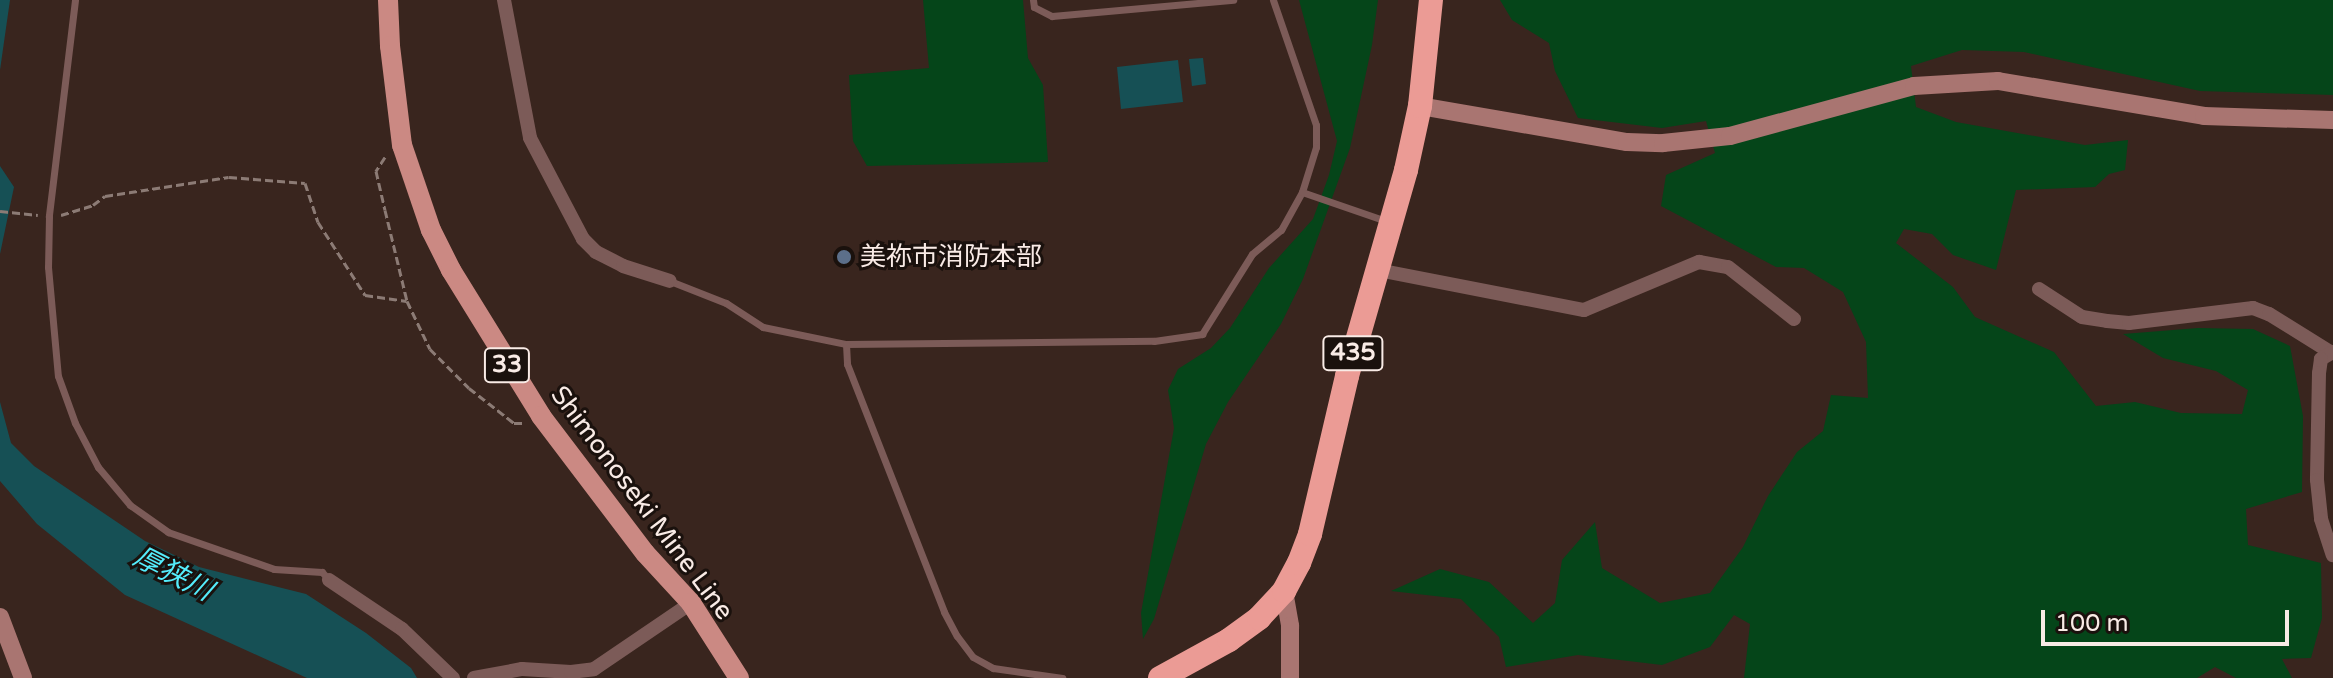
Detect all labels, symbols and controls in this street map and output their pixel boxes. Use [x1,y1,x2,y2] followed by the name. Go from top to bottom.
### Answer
[860,241,1042,273] place label: 美祢市消防本部
[835,248,853,266] marker: 美祢市消防本部
[1321,333,1385,373] road number: 435
[483,345,531,385] road number: 33
[544,380,740,626] street label: Shimonoseki Mine Line
[128,540,218,608] water label: 厚狭川
[2045,594,2293,644] scale bar
[2055,609,2129,638] text: 100 m

